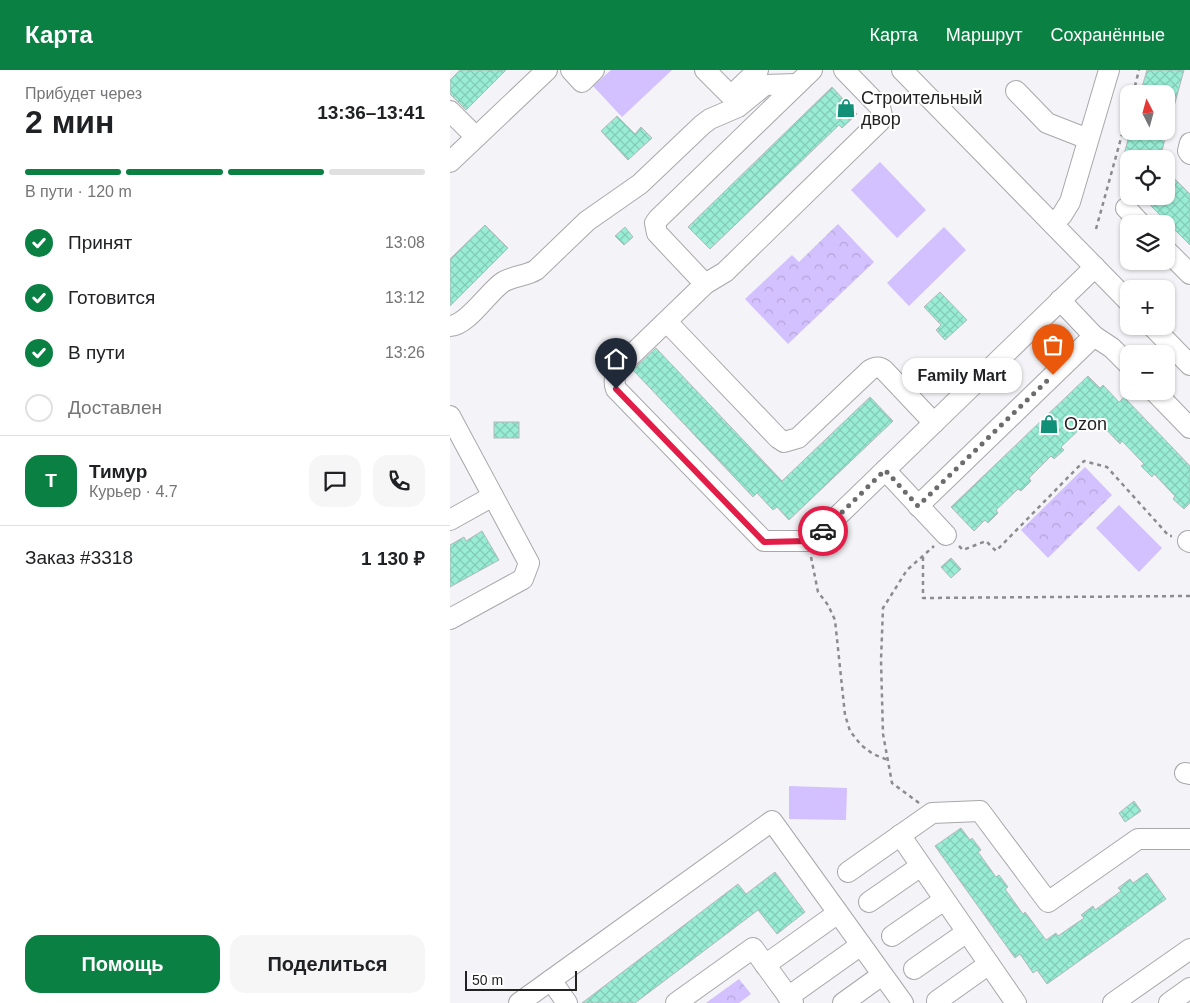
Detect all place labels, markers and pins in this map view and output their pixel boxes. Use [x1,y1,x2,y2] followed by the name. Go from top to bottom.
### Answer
[861,88,983,129] place label: Строительный двор
[835,97,857,119] shop icon: Строительный двор
[1032,324,1074,375] pin
[595,338,637,389] pin
[903,358,1023,392] callout: Family Mart
[1038,413,1060,435] shop icon: Ozon
[1064,414,1107,434] place label: Ozon

